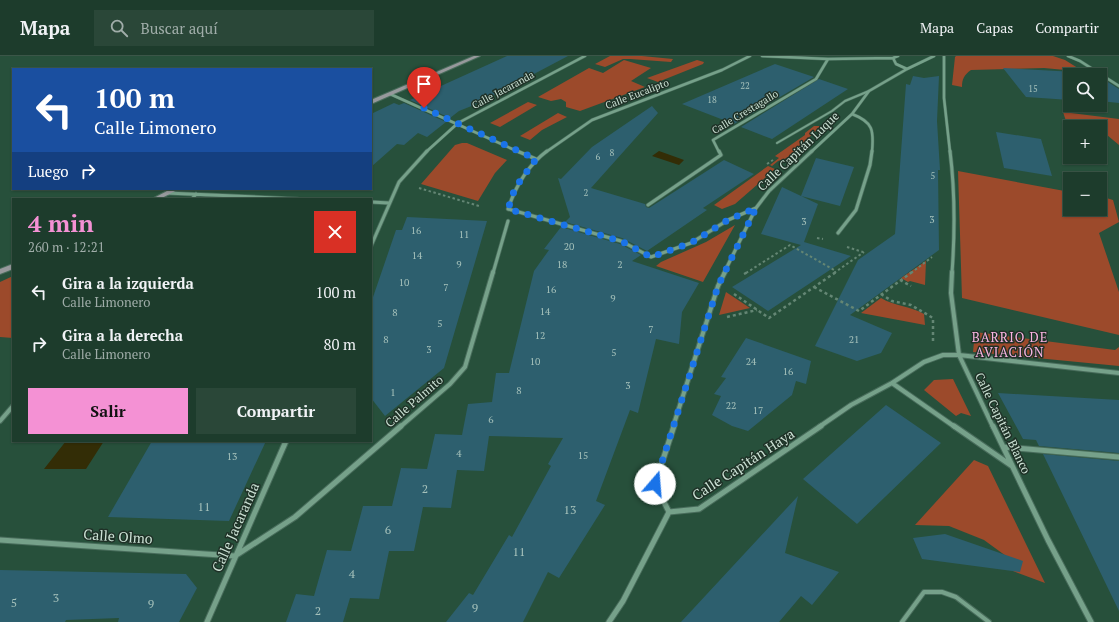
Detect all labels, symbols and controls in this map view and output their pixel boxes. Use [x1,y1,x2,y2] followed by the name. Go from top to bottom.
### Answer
[94,10,374,46] search box
[20,15,70,40] text: Mapa
[108,17,130,39] icon: search
[140,18,218,38] text: Buscar aquí
[920,18,954,37] text: Mapa
[976,18,1013,37] text: Capas
[1035,18,1099,37] text: Compartir
[407,67,441,108] pin
[470,68,536,112] street label: Calle Jacaranda
[1063,68,1107,216] map controls
[1063,68,1107,112] button: search
[413,73,435,95] icon: arrive
[603,76,671,112] street label: Calle Eucalipto
[94,79,175,116] text: 100 m
[740,80,750,92] house number: 22
[1028,83,1038,95] house number: 15
[28,84,80,136] icon: left
[709,87,781,137] street label: Calle Crestagallo
[707,94,717,106] house number: 18
[754,108,842,194] street label: Calle Capitán Luque
[94,115,216,139] text: Calle Limonero
[1063,120,1107,164] button: +
[610,147,615,159] house number: 8
[596,151,601,163] house number: 6
[77,160,99,182] icon: right
[28,161,69,181] text: Luego
[931,170,936,182] house number: 5
[1063,172,1107,216] button: −
[584,187,589,199] house number: 2
[28,207,94,239] text: 4 min
[314,211,356,253] button: close
[929,213,935,226] house number: 3
[801,215,807,228] house number: 3
[411,224,422,237] house number: 16
[459,228,469,241] house number: 11
[28,238,105,256] text: 260 m · 12:21
[564,240,574,253] house number: 20
[412,249,423,262] house number: 14
[456,258,462,271] house number: 9
[557,258,567,271] house number: 18
[617,258,623,271] house number: 2
[62,273,194,293] text: Gira a la izquierda
[399,276,409,289] house number: 10
[28,281,50,303] icon: left
[443,281,449,294] house number: 7
[315,282,356,302] text: 100 m
[546,283,557,296] house number: 16
[610,292,616,305] house number: 9
[62,293,150,311] text: Calle Limonero
[540,305,551,318] house number: 14
[392,306,398,319] house number: 8
[437,317,443,330] house number: 5
[648,323,654,336] house number: 7
[62,325,183,345] text: Gira a la derecha
[972,328,1048,361] district label: BARRIO DE AVIACIÓN
[535,329,545,342] house number: 12
[28,333,50,355] icon: right
[383,333,389,346] house number: 8
[849,333,859,346] house number: 21
[323,334,356,354] text: 80 m
[426,343,432,356] house number: 3
[62,345,150,363] text: Calle Limonero
[611,346,617,359] house number: 5
[530,355,540,368] house number: 10
[746,355,757,368] house number: 24
[783,365,794,378] house number: 16
[972,370,1034,476] street label: Calle Capitán Blanco
[382,372,446,430] street label: Calle Palmito
[625,379,631,392] house number: 3
[516,384,522,397] house number: 8
[390,386,396,399] house number: 1
[28,388,188,434] button: Salir
[196,388,356,434] button: Compartir
[726,399,736,412] house number: 22
[753,404,763,417] house number: 17
[488,413,494,426] house number: 6
[688,424,798,504] street label: Calle Capitán Haya
[456,447,462,460] house number: 4
[578,449,588,462] house number: 15
[227,450,237,463] house number: 13
[634,463,676,505] position arrow
[207,479,263,575] street label: Calle Jacaranda
[422,481,428,496] house number: 2
[198,499,210,514] house number: 11
[564,502,576,517] house number: 13
[385,522,392,537] house number: 6
[83,524,154,548] street label: Calle Olmo
[513,544,525,559] house number: 11
[349,566,356,581] house number: 4
[53,590,59,605] house number: 3
[11,595,17,610] house number: 5
[148,596,154,611] house number: 9
[472,600,478,615] house number: 9
[315,603,321,618] house number: 2

